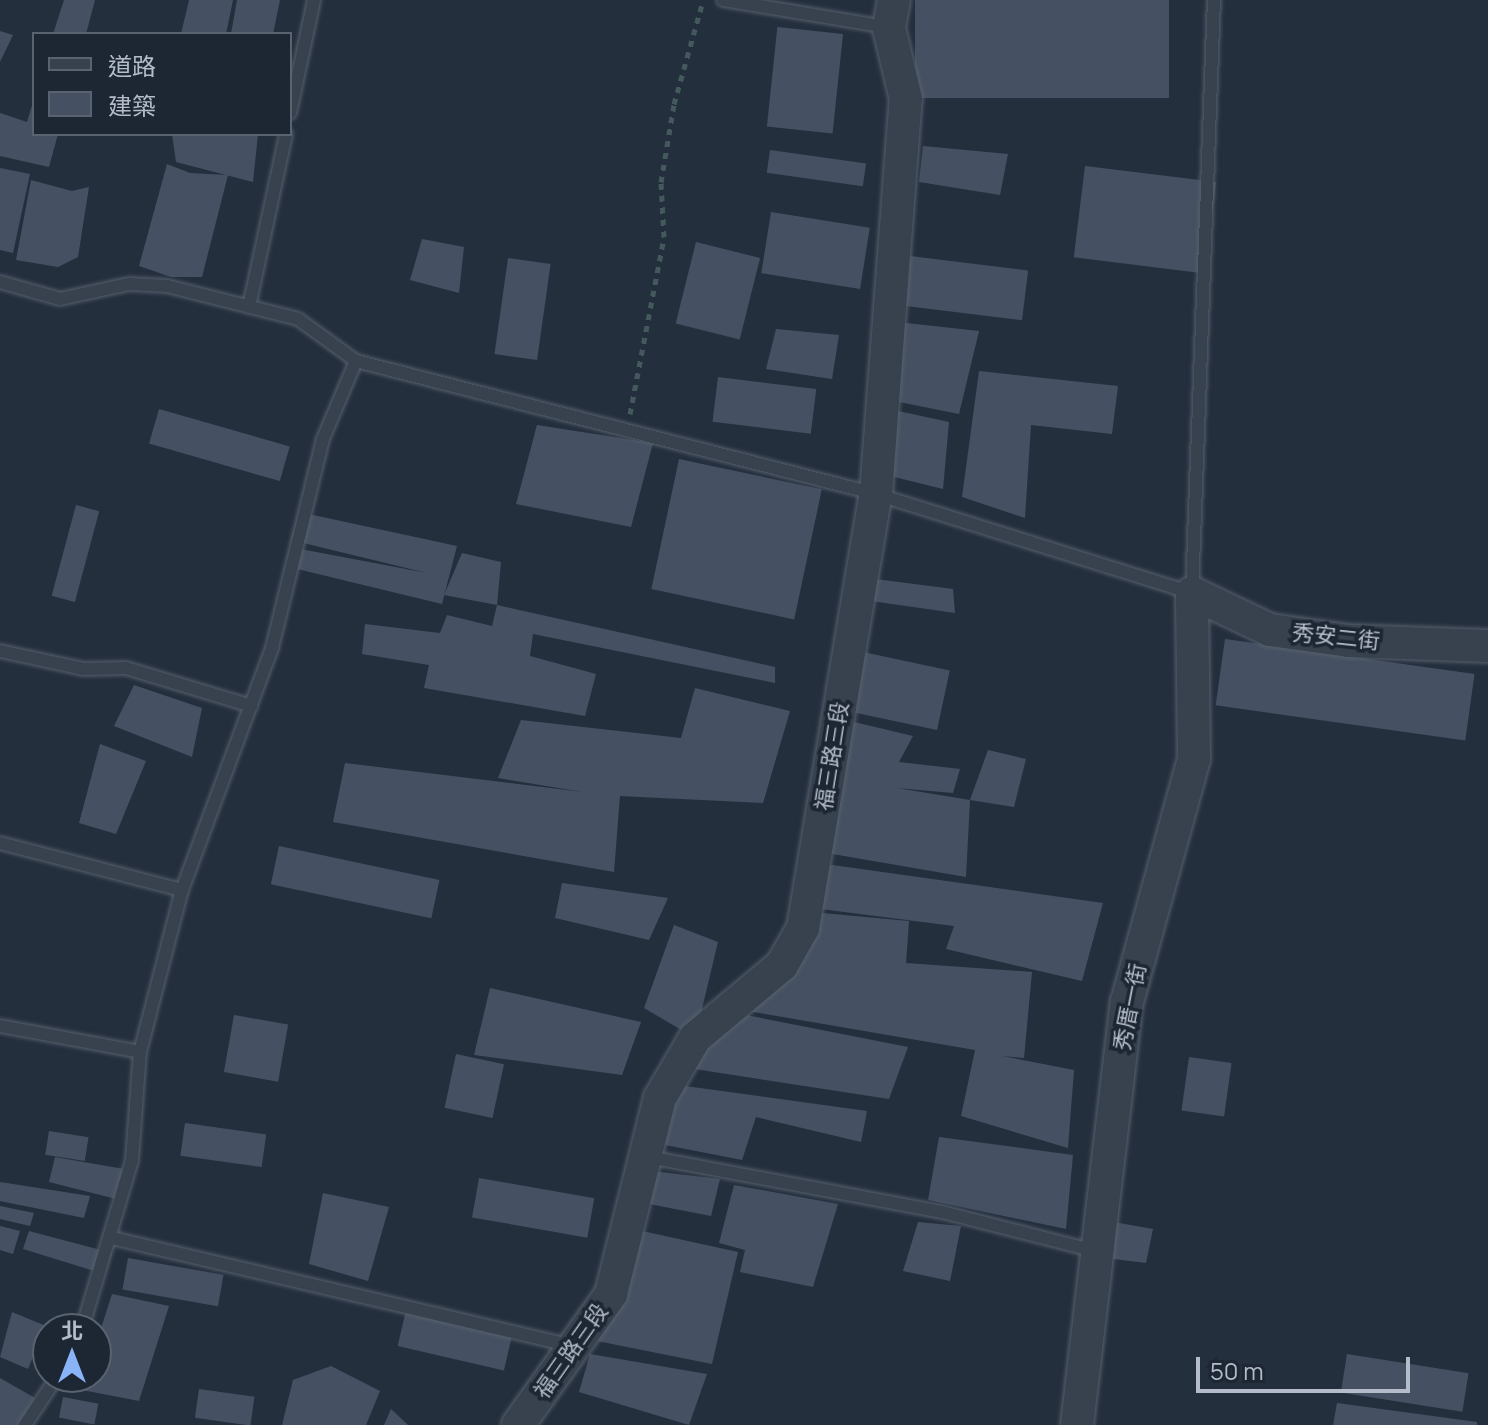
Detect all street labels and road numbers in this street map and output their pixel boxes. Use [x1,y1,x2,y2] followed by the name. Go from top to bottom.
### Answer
[1291,619,1381,655] street label: 秀安二街
[810,700,854,812] street label: 福三路三段
[1109,961,1151,1053] street label: 秀厝一街
[529,1298,613,1404] street label: 福三路三段

